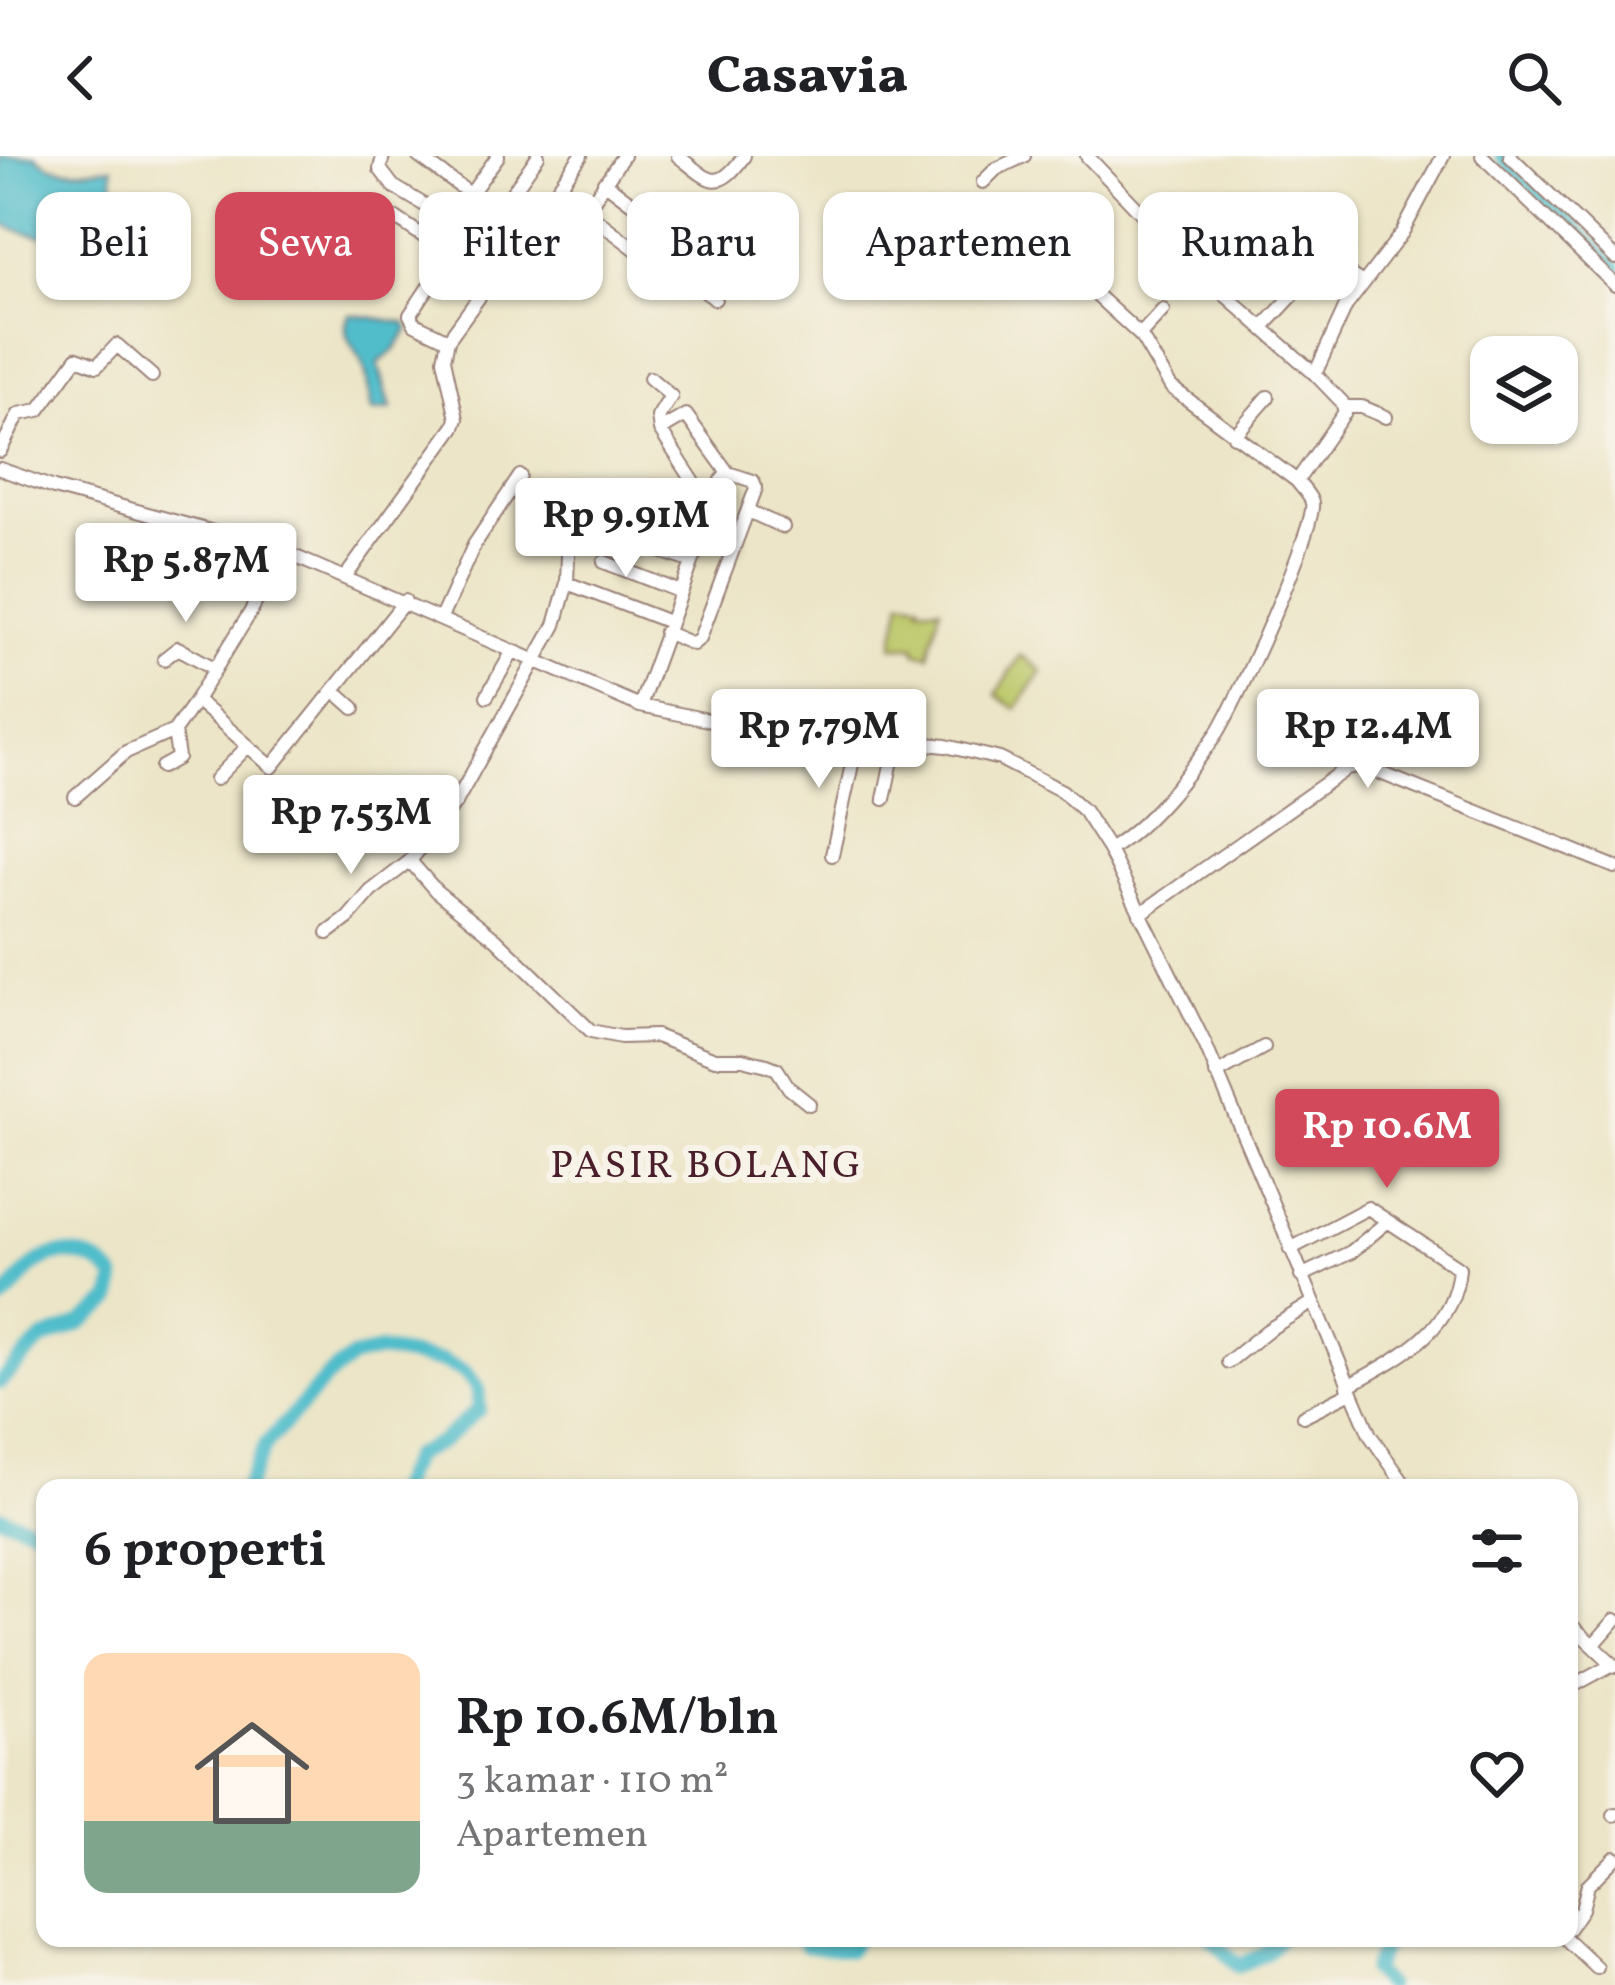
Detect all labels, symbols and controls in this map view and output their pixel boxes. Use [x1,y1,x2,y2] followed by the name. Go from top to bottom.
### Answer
[707,41,908,116] text: Casavia
[48,45,114,111] icon: back
[1501,45,1567,111] icon: search
[36,192,191,300] chip: Beli
[215,192,395,300] chip: Sewa
[419,192,603,300] chip: Filter
[627,192,799,300] chip: Baru
[823,192,1114,300] chip: Apartemen
[1138,192,1358,300] chip: Rumah
[1470,336,1578,444] map controls
[1470,336,1578,444] button: layers
[502,478,750,580] pin: Rp 9.91M
[542,490,710,544] text: Rp 9.91M
[62,523,310,625] pin: Rp 5.87M
[102,535,270,589] text: Rp 5.87M
[695,689,943,791] pin: Rp 7.79M
[1244,689,1492,791] pin: Rp 12.4M
[738,701,900,755] text: Rp 7.79M
[1284,701,1452,755] text: Rp 12.4M
[227,775,475,877] pin: Rp 7.53M
[270,787,432,841] text: Rp 7.53M
[1263,1089,1511,1191] pin: Rp 10.6M
[1302,1101,1472,1155] text: Rp 10.6M
[550,1140,864,1194] district label: PASIR BOLANG
[84,1516,327,1587] text: 6 properti
[1464,1518,1530,1584] icon: filters
[456,1684,779,1755] text: Rp 10.6M/bln
[180,1701,324,1845] icon: home
[1464,1740,1530,1806] icon: heart
[456,1755,728,1809] text: 3 kamar · 110 m²
[456,1809,648,1863] text: Apartemen

